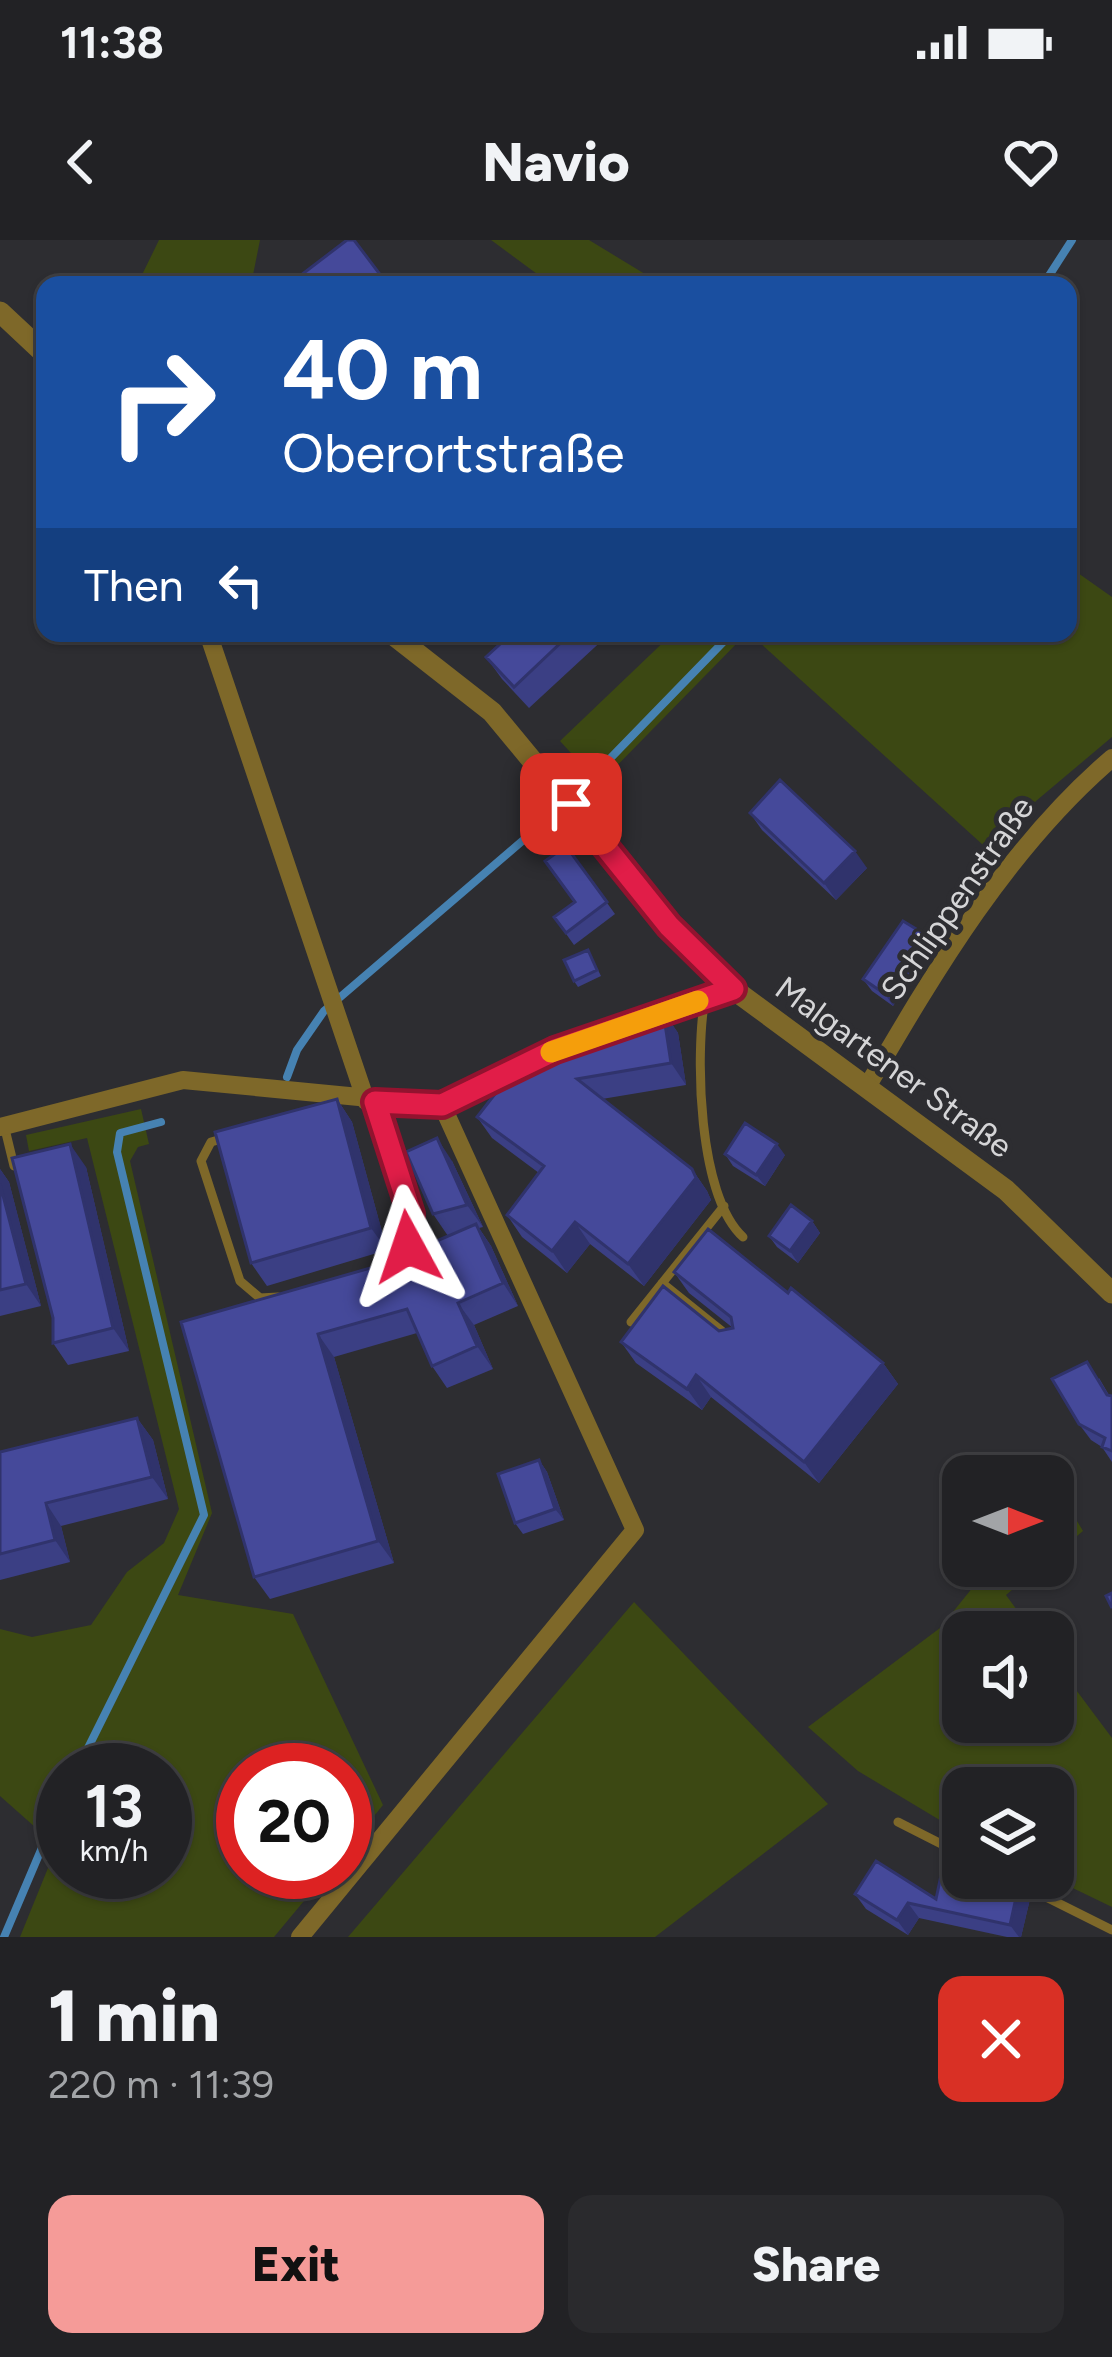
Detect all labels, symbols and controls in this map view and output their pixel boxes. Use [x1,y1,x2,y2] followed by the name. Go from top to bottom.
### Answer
[60,15,164,69] text: 11:38
[48,129,114,195] icon: back
[998,129,1064,195] icon: heart
[482,130,630,195] text: Navio
[282,319,483,420] text: 40 m
[84,324,240,480] icon: right
[282,421,625,486] text: Oberortstraße
[208,552,274,618] icon: left
[84,558,184,612] text: Then
[520,753,622,855] pin
[538,771,604,837] icon: arrive
[872,789,1042,1007] street label: Schlippenstraße
[768,968,1020,1166] street label: Malgartener Straße
[345,1184,471,1310] position arrow
[942,1455,1074,1587] north arrow
[942,1455,1074,1899] map controls
[942,1611,1074,1743] button: sound
[216,1743,372,1899] speed limit sign: 20
[942,1767,1074,1899] button: layers
[85,1770,143,1842] text: 13
[80,1832,148,1869] text: km/h
[48,1973,220,2059] text: 1 min
[938,1976,1064,2102] button: close
[48,2061,274,2108] text: 220 m · 11:39
[48,2195,544,2333] button: Exit
[568,2195,1064,2333] button: Share

